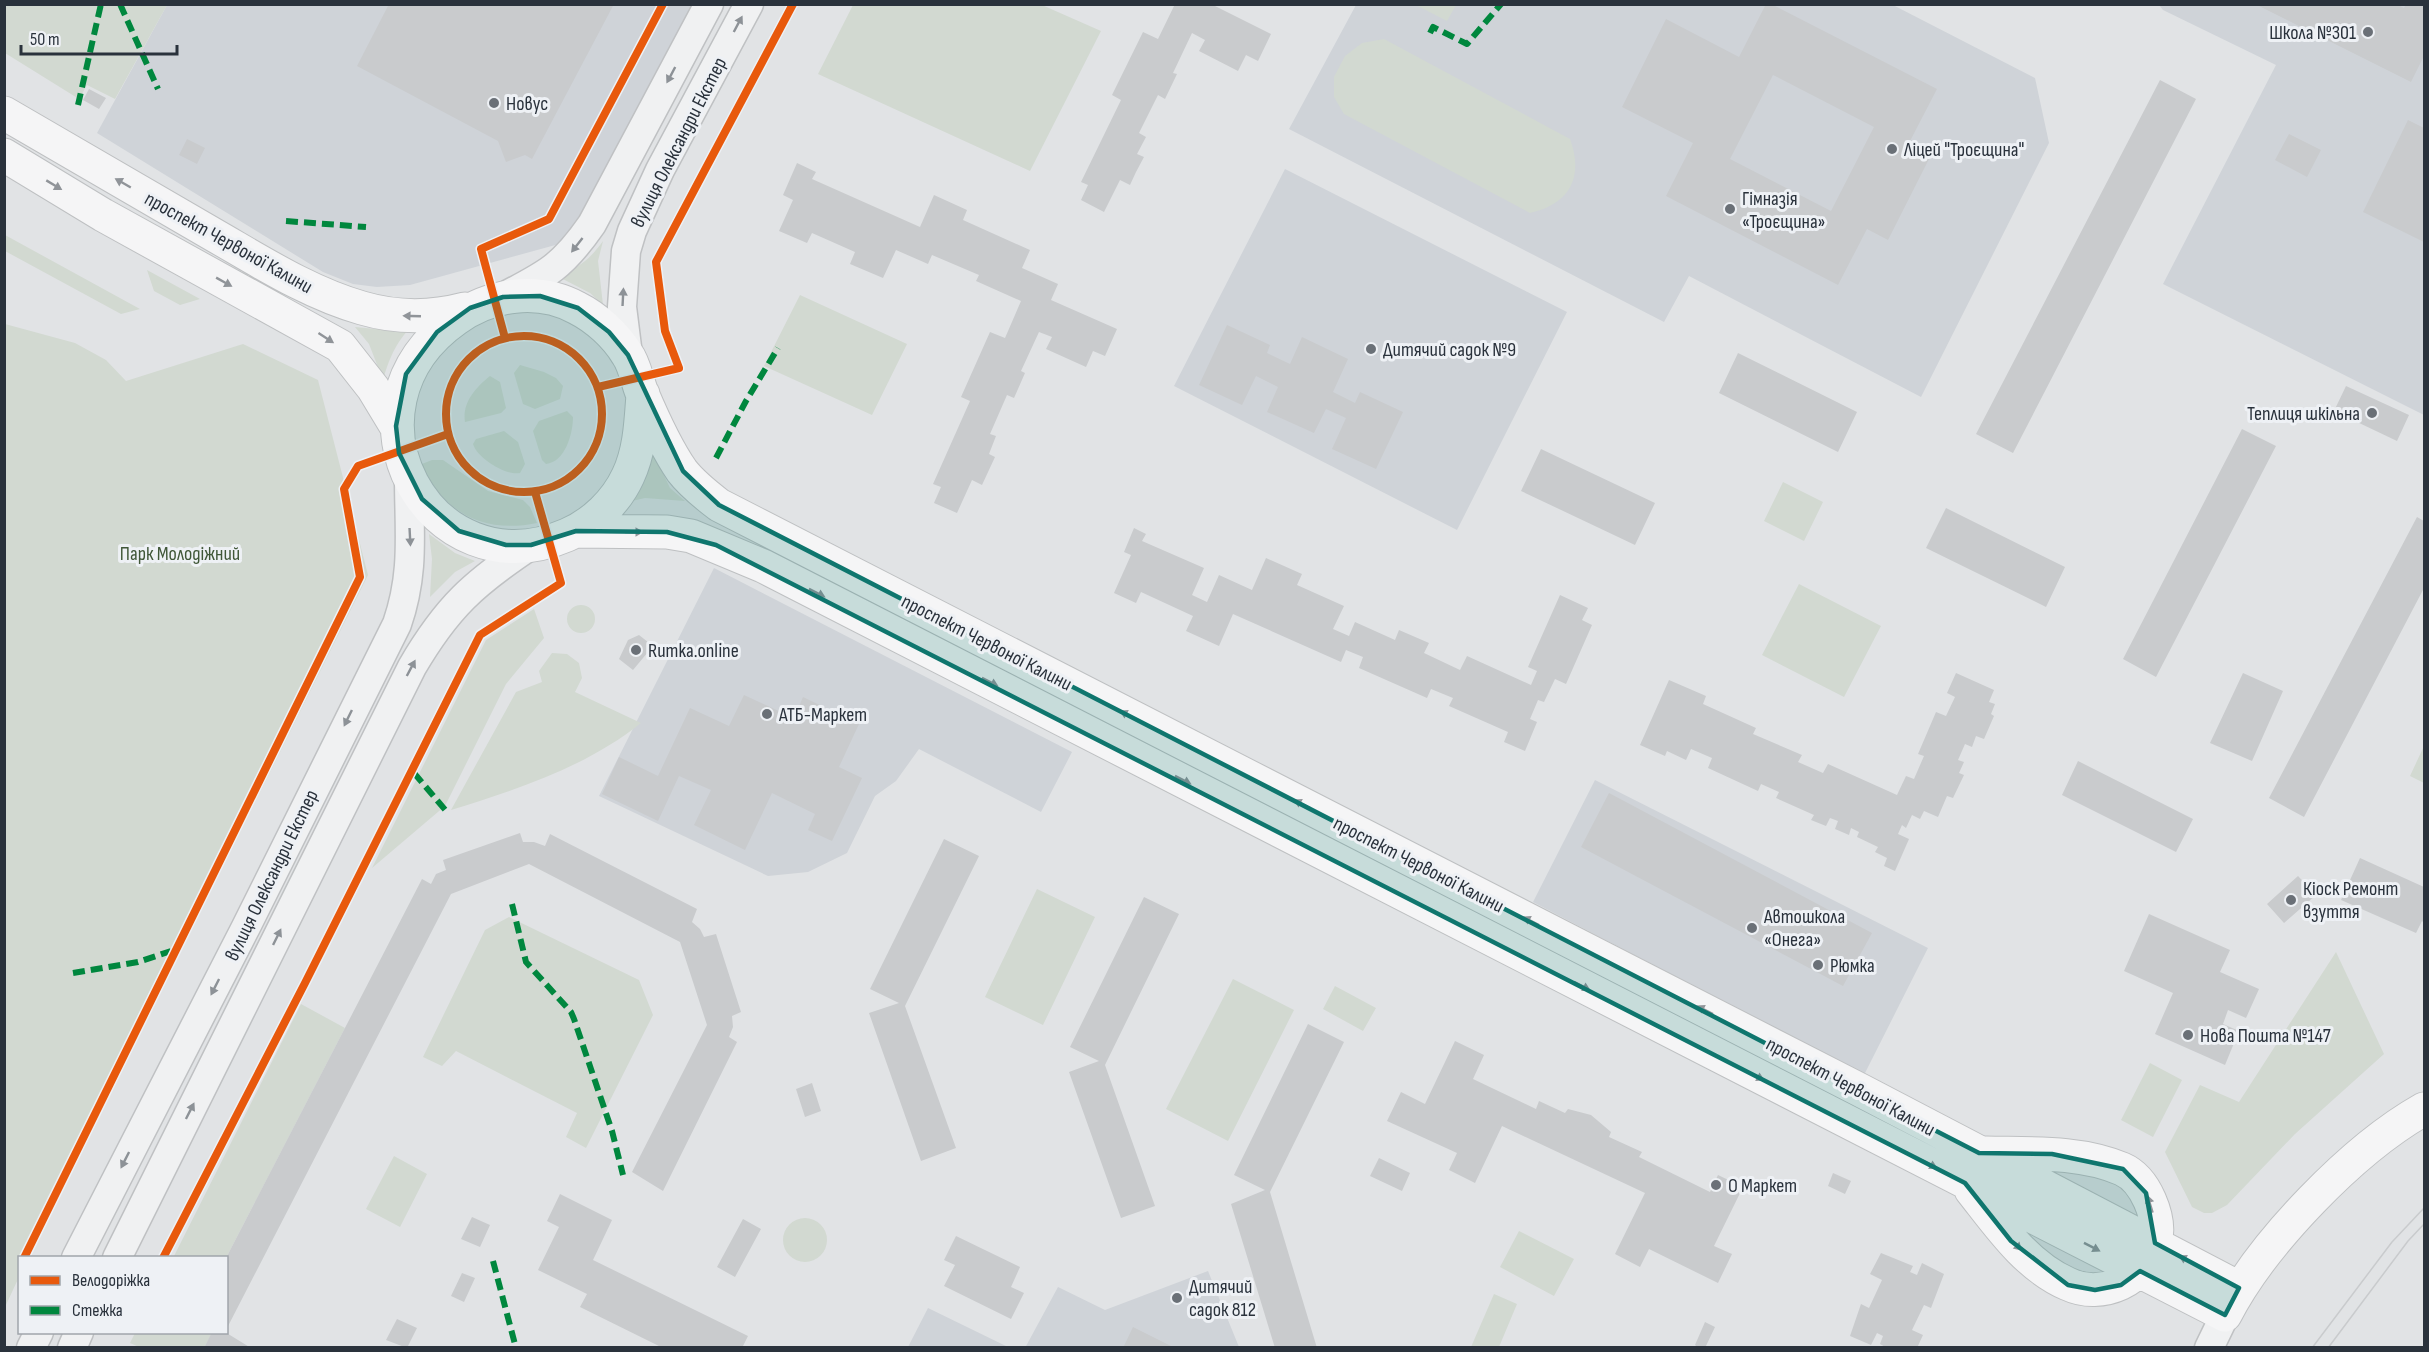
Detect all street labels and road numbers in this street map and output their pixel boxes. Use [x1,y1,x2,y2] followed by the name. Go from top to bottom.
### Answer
[626,53,732,231] street label: вулиця Олександри Екстер
[140,187,317,299] street label: проспект Червоної Калини
[897,590,1076,696] street label: проспект Червоної Калини
[220,786,324,965] street label: вулиця Олександри Екстер
[1329,812,1508,918] street label: проспект Червоної Калини
[1762,1032,1939,1142] street label: проспект Червоної Калини

